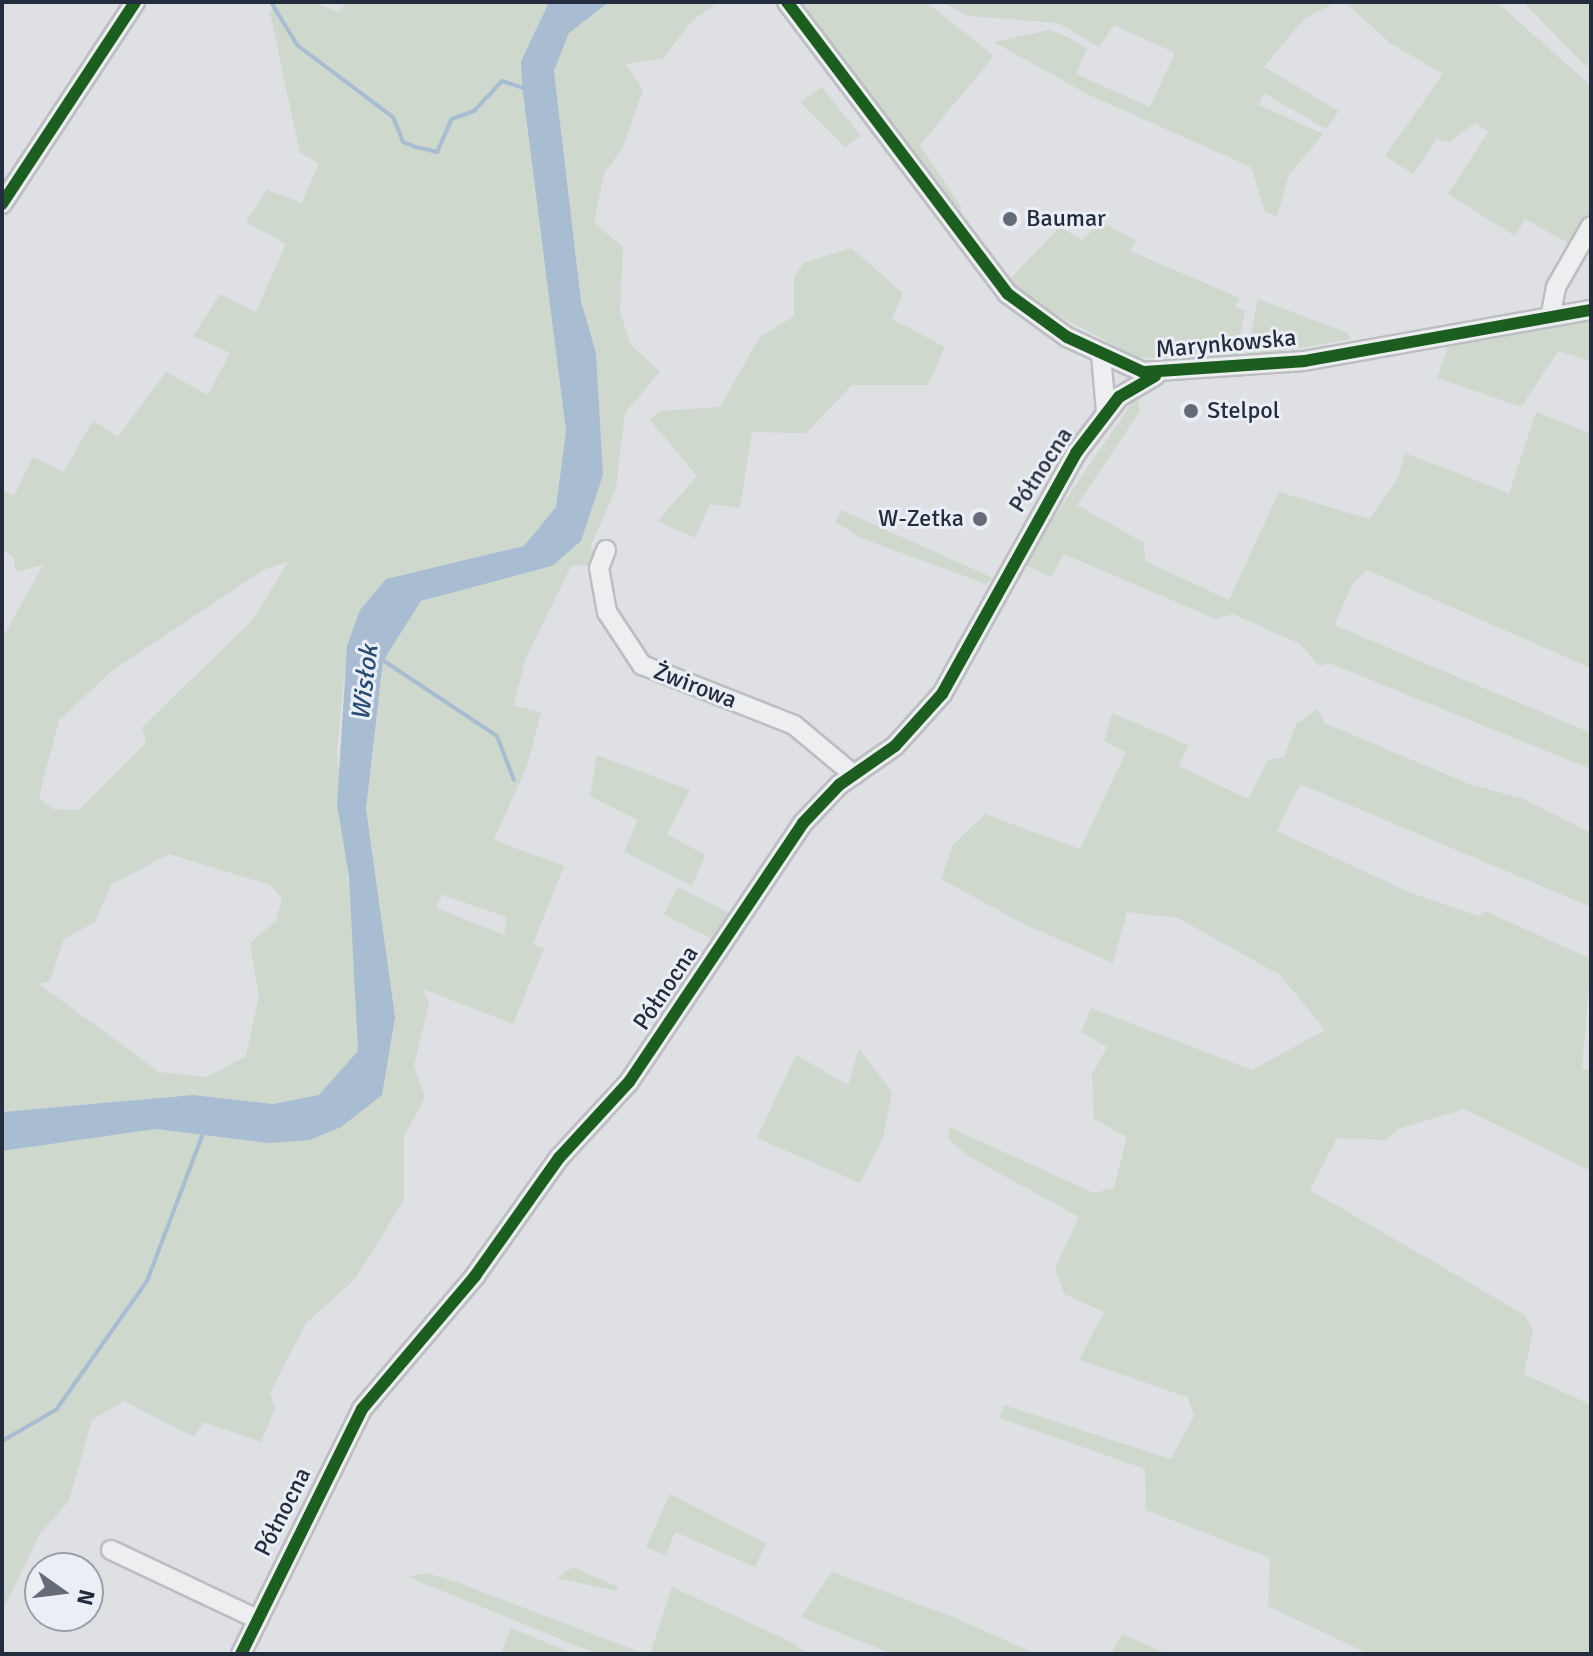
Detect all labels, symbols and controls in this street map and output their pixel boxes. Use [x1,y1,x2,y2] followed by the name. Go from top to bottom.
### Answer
[1026,205,1106,233] place label: Baumar
[1001,210,1019,228] marker: Baumar
[1154,324,1298,364] street label: Marynkowska
[1207,397,1280,425] place label: Stelpol
[1182,402,1200,420] marker: Stelpol
[1003,422,1079,518] street label: Północna
[878,505,964,533] place label: W-Zetka
[971,510,989,528] marker: W-Zetka
[346,643,386,723] water label: Wisłok
[649,657,741,715] street label: Żwirowa
[627,940,705,1036] street label: Północna
[248,1463,318,1561] street label: Północna
[24,1552,104,1632] north arrow
[71,1587,101,1608] text: N

